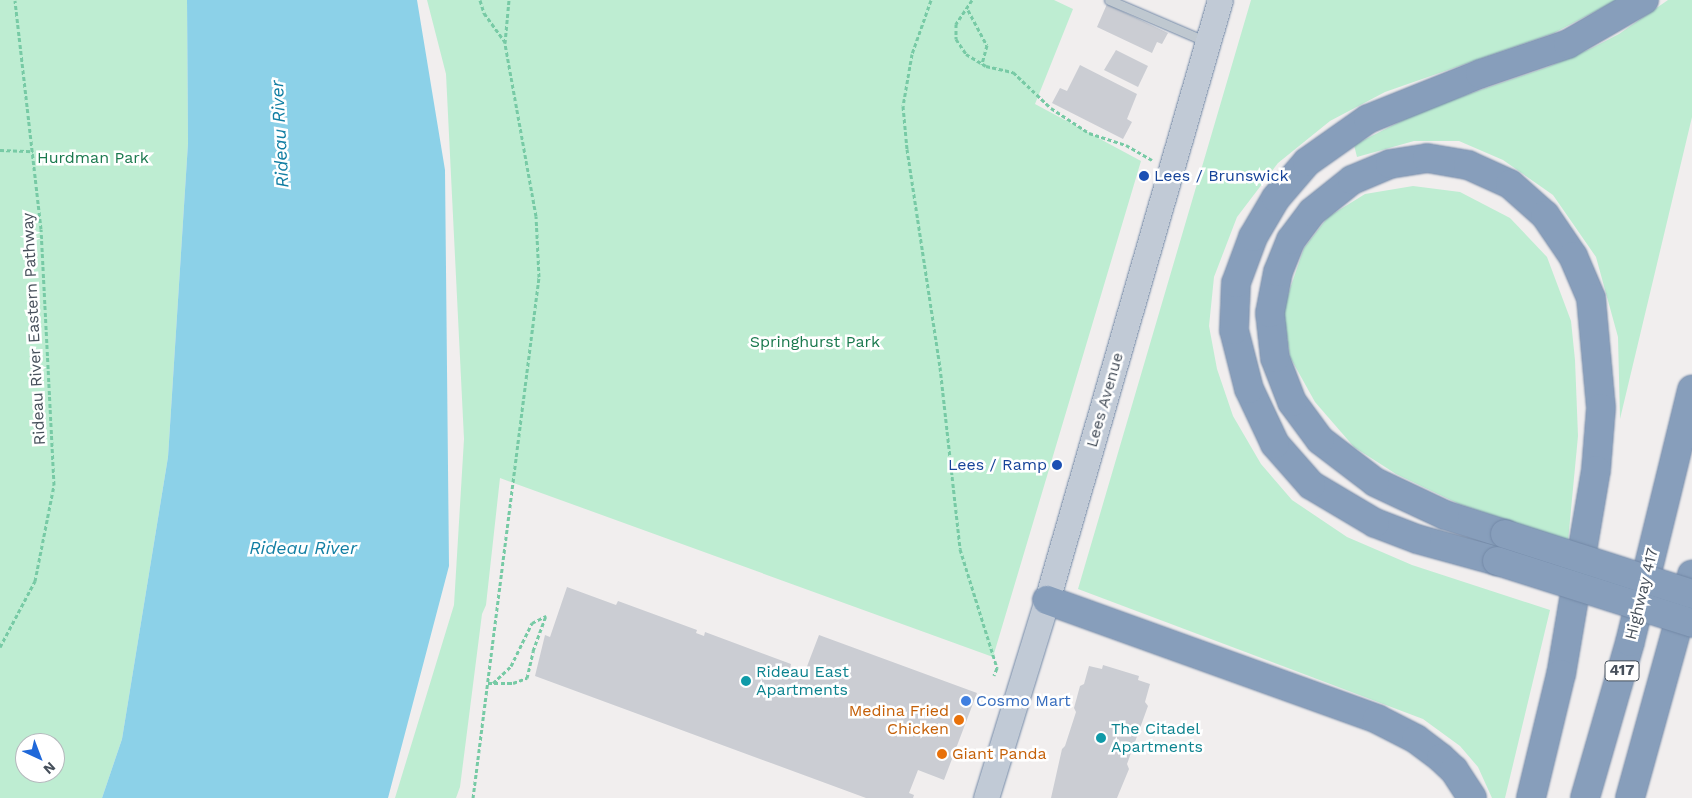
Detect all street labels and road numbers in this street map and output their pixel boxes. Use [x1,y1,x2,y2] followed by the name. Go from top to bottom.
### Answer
[18,212,50,446] street label: Rideau River Eastern Pathway
[1082,350,1128,450] street label: Lees Avenue
[1621,546,1663,642] street label: Highway 417
[1604,658,1640,684] road number: 417

